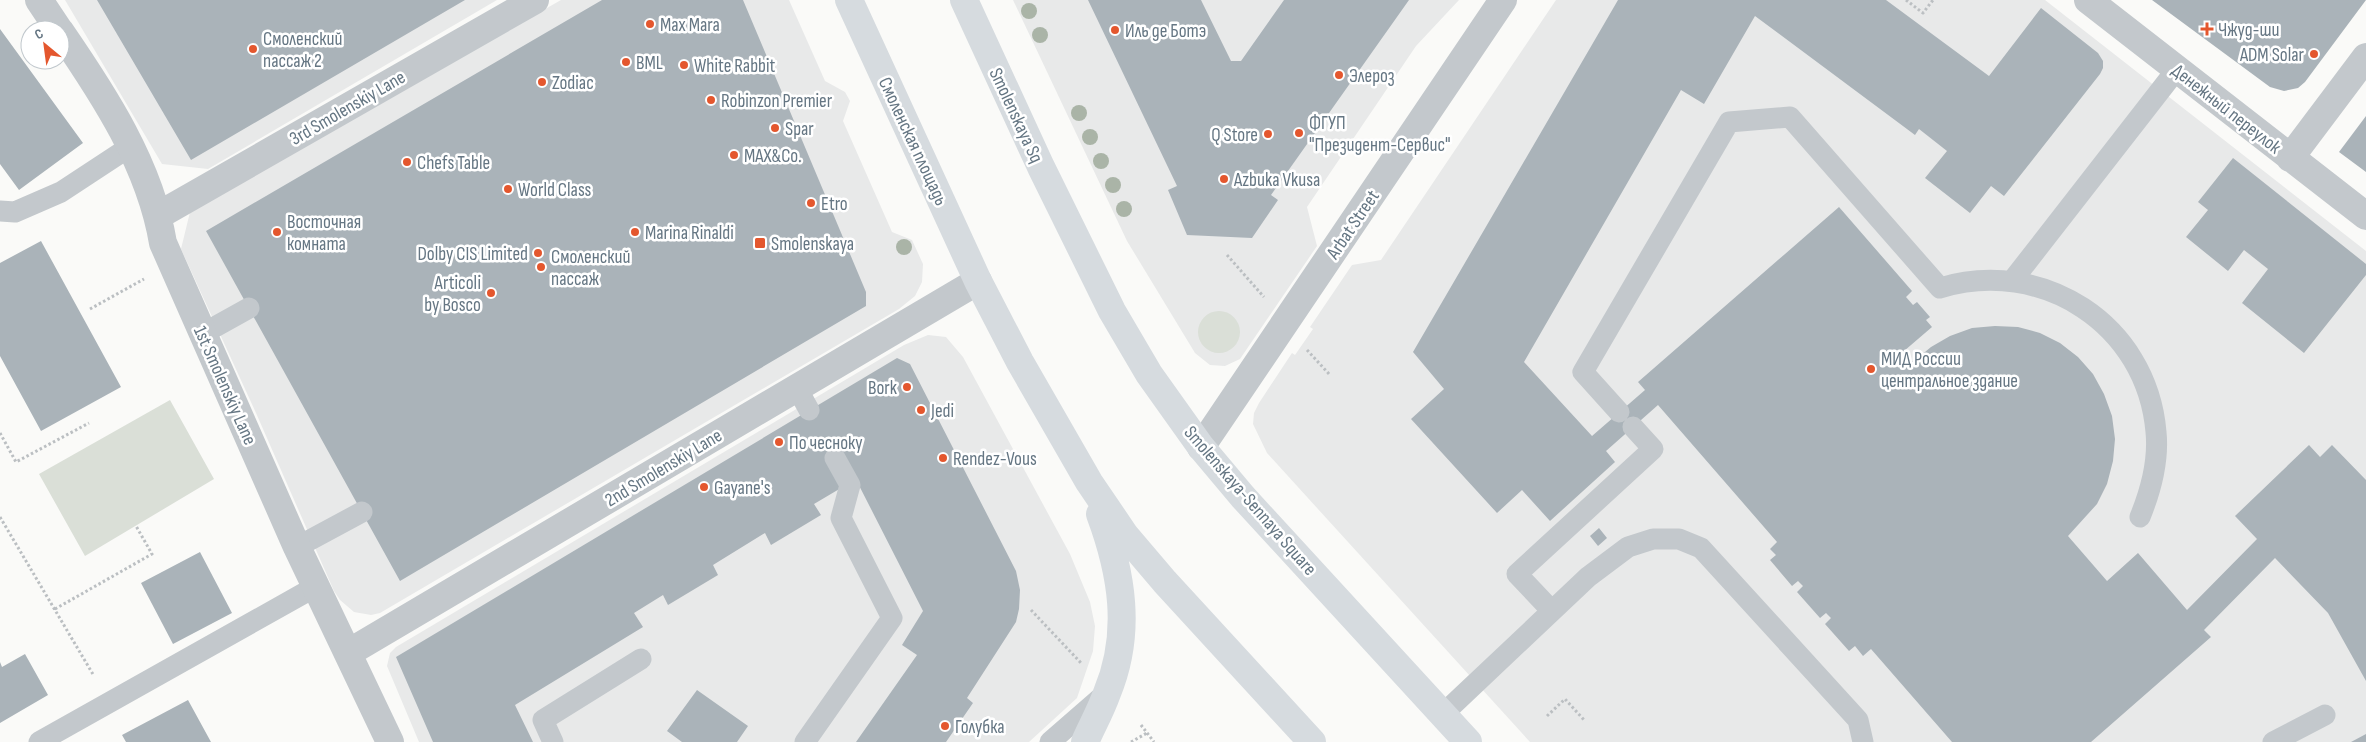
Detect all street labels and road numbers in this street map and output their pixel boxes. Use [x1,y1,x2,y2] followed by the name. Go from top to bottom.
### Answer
[2167,59,2286,160] street label: Денежный переулок
[984,64,1048,167] street label: Smolenskaya Sq
[286,66,410,151] street label: 3rd Smolenskiy Lane
[873,74,952,209] street label: Смоленская площадь
[1321,186,1385,264] street label: Arbat Street
[188,323,261,449] street label: 1st Smolenskiy Lane
[1179,421,1321,580] street label: Smolenskaya-Sennaya Square
[601,424,726,512] street label: 2nd Smolenskiy Lane

